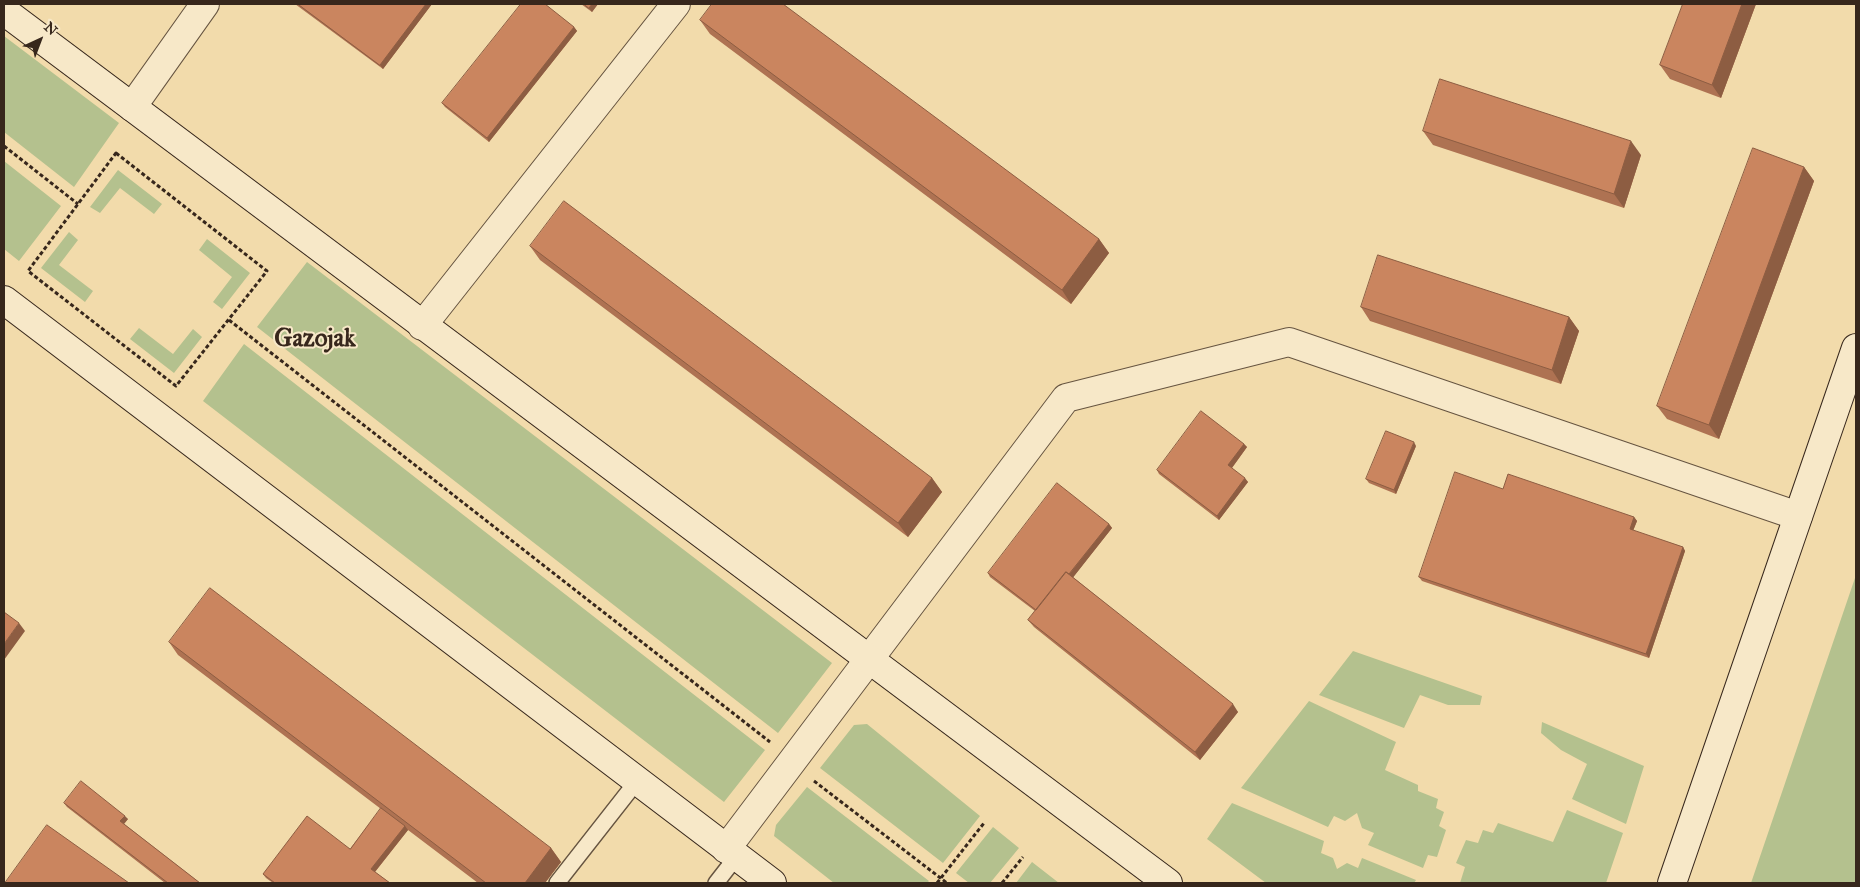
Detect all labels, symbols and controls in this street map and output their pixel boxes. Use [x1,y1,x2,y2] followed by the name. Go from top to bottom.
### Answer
[15,15,65,65] north arrow
[40,18,61,39] text: N
[274,325,356,355] district label: Gazojak

